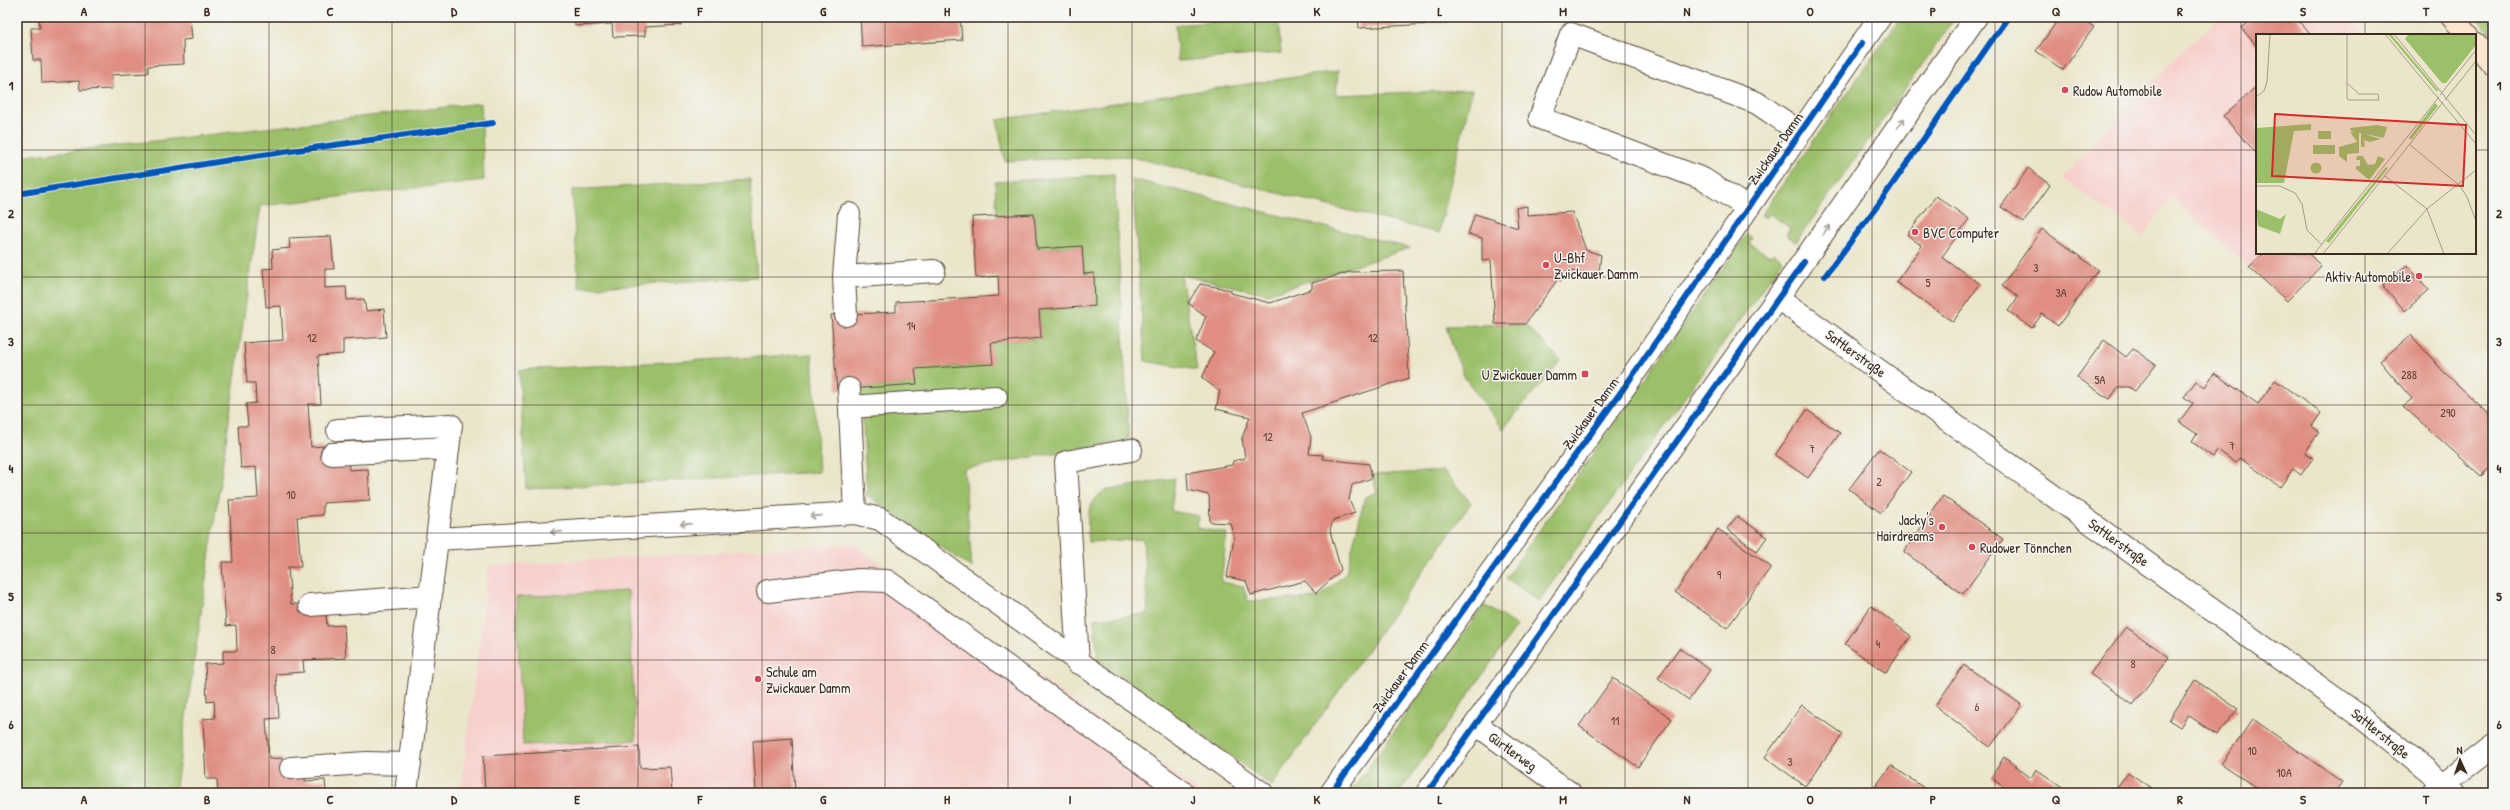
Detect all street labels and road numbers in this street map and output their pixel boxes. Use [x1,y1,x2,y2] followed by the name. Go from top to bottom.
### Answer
[1743,108,1807,188] street label: Zwickauer Damm
[1821,325,1890,382] street label: Sattlerstraße
[1558,373,1622,453] street label: Zwickauer Damm
[2084,514,2153,571] street label: Sattlerstraße
[1368,636,1432,716] street label: Zwickauer Damm
[2347,703,2415,764] street label: Sattlerstraße
[1484,727,1541,776] street label: Gürtlerweg

